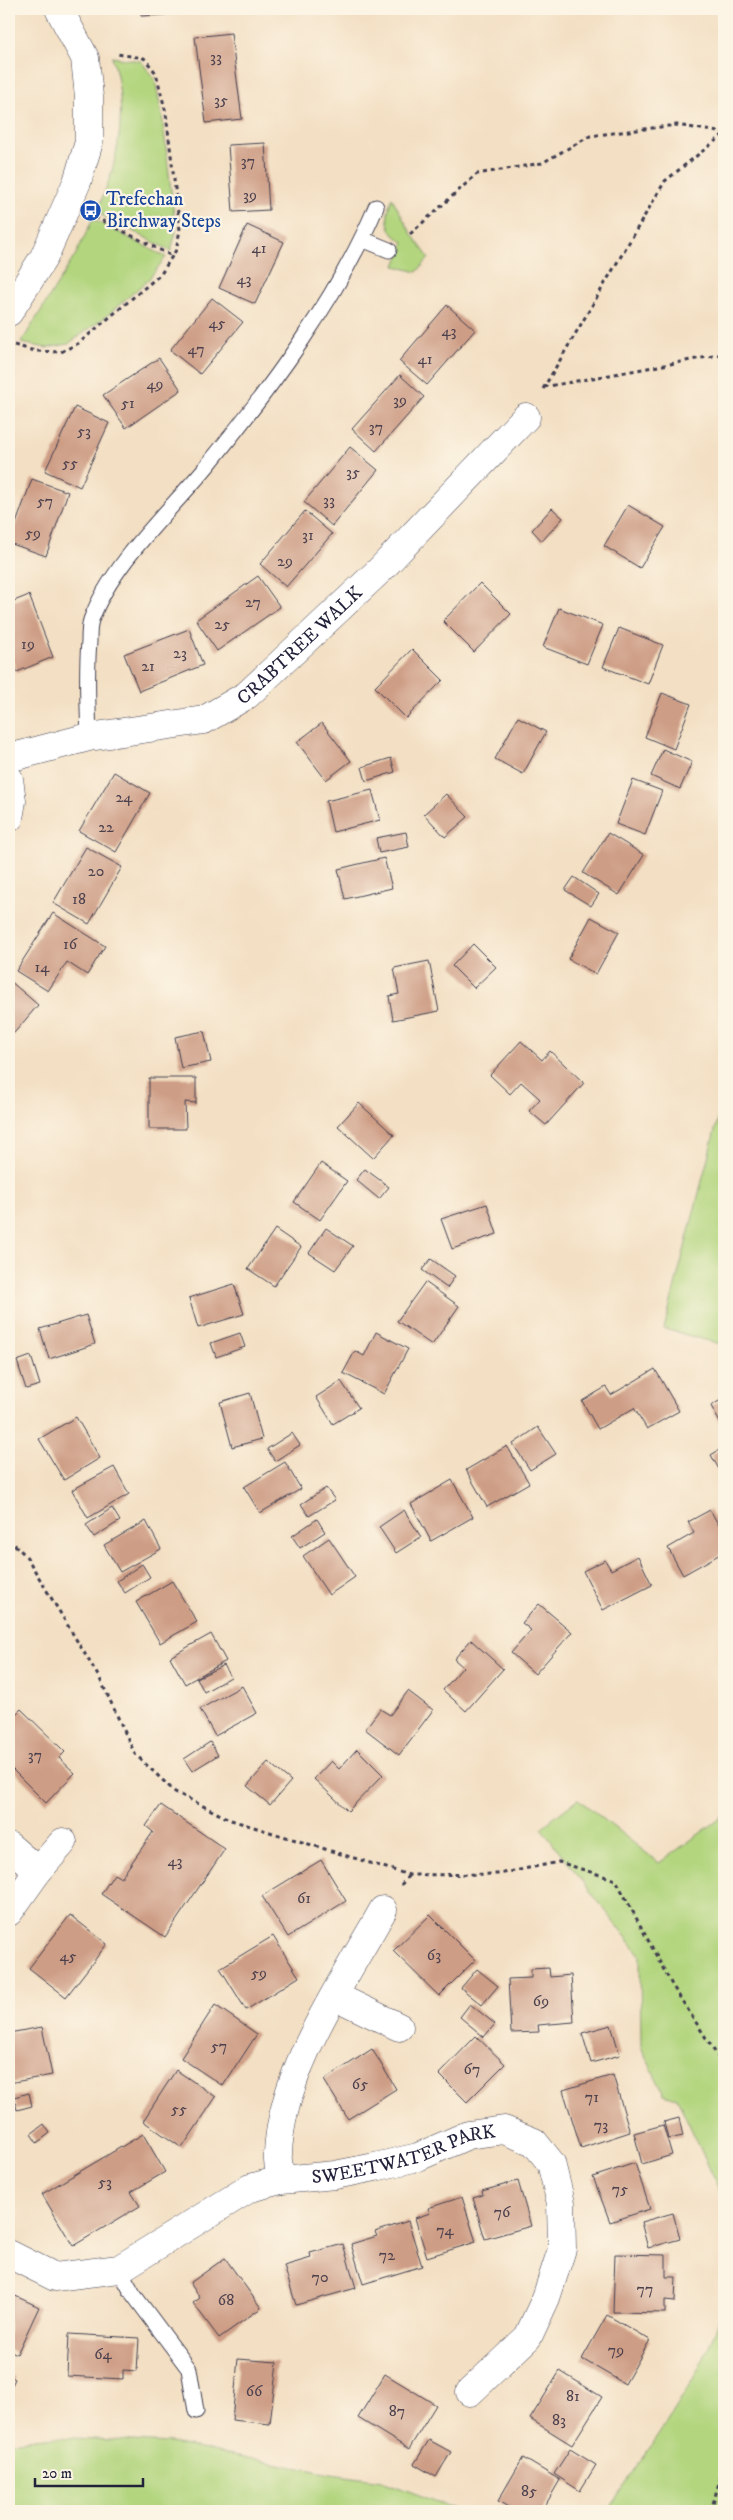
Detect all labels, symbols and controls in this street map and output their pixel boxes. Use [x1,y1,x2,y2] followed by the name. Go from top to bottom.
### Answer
[210,47,222,67] house number: 33
[214,90,228,110] house number: 35
[241,151,255,171] house number: 37
[243,185,257,205] house number: 39
[106,188,221,233] place label: Trefechan Birchway Steps
[78,198,102,222] bus stop icon: Trefechan Birchway Steps
[251,238,267,258] house number: 41
[236,269,252,289] house number: 43
[208,313,226,333] house number: 45
[441,321,457,341] house number: 43
[187,339,205,359] house number: 47
[417,349,433,369] house number: 41
[146,374,164,394] house number: 49
[393,390,407,410] house number: 39
[121,393,135,413] house number: 51
[369,417,383,437] house number: 37
[77,421,91,441] house number: 53
[62,453,78,473] house number: 55
[346,462,360,482] house number: 35
[323,490,335,510] house number: 33
[37,491,53,511] house number: 57
[25,523,41,543] house number: 59
[302,525,314,545] house number: 31
[277,551,293,571] house number: 29
[233,581,368,710] street label: CRABTREE WALK
[245,592,261,612] house number: 27
[214,614,230,634] house number: 25
[21,634,35,654] house number: 19
[173,643,187,663] house number: 23
[141,656,155,676] house number: 21
[115,787,133,807] house number: 24
[98,817,114,837] house number: 22
[88,861,104,881] house number: 20
[72,889,86,909] house number: 18
[63,934,78,954] house number: 16
[34,957,50,977] house number: 14
[28,1745,42,1765] house number: 37
[167,1851,183,1871] house number: 43
[297,1888,311,1908] house number: 61
[427,1945,441,1965] house number: 63
[59,1946,77,1966] house number: 45
[251,1963,267,1983] house number: 59
[533,1991,549,2011] house number: 69
[211,2036,227,2056] house number: 57
[464,2059,480,2079] house number: 67
[352,2074,368,2094] house number: 65
[585,2087,599,2107] house number: 71
[171,2099,187,2119] house number: 55
[594,2115,608,2135] house number: 73
[311,2120,497,2189] street label: SWEETWATER PARK
[98,2172,112,2192] house number: 53
[612,2179,628,2199] house number: 75
[494,2202,511,2222] house number: 76
[436,2220,454,2240] house number: 74
[379,2245,395,2265] house number: 72
[311,2267,329,2287] house number: 70
[637,2279,653,2299] house number: 77
[218,2290,234,2310] house number: 68
[608,2340,624,2360] house number: 79
[94,2344,113,2364] house number: 64
[246,2381,263,2401] house number: 66
[566,2386,580,2406] house number: 81
[389,2401,405,2421] house number: 87
[552,2410,566,2430] house number: 83
[35,2455,142,2487] scale bar
[42,2464,72,2483] text: 20 m
[521,2481,537,2501] house number: 85

